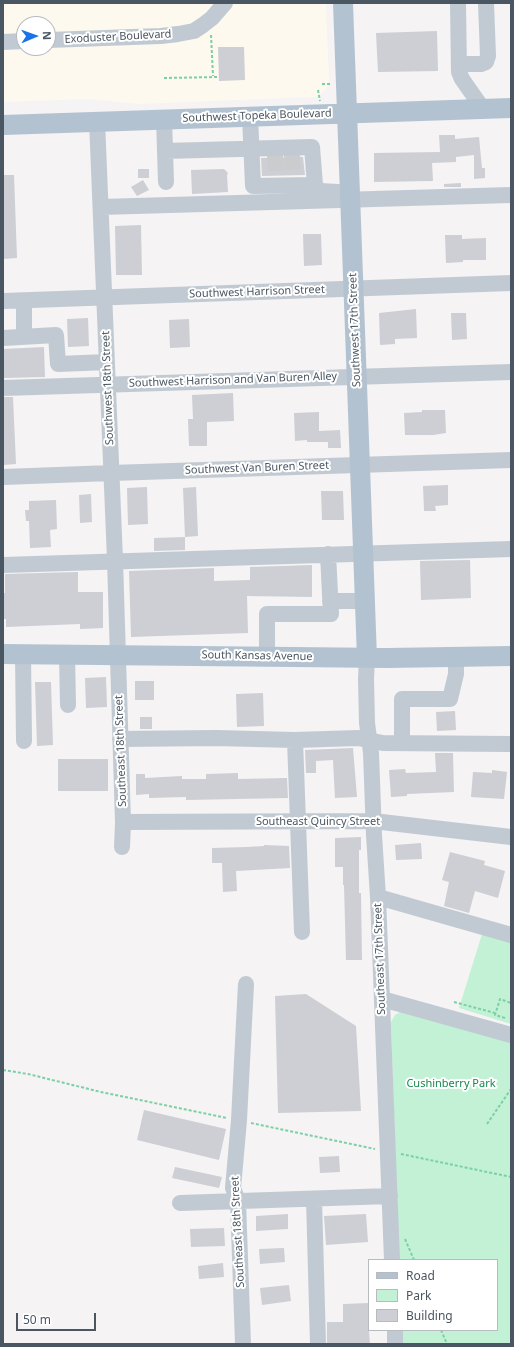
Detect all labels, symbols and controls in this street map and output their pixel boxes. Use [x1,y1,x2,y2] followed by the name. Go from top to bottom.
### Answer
[16,16,56,56] north arrow
[64,28,172,46] street label: Exoduster Boulevard
[40,31,55,40] text: N
[182,107,332,125] street label: Southwest Topeka Boulevard
[346,273,364,387] street label: Southwest 17th Street
[189,283,325,301] street label: Southwest Harrison Street
[99,331,117,445] street label: Southwest 18th Street
[129,370,337,390] street label: Southwest Harrison and Van Buren Alley
[185,459,329,477] street label: Southwest Van Buren Street
[201,648,313,664] street label: South Kansas Avenue
[112,695,130,807] street label: Southeast 18th Street
[256,815,380,829] street label: Southeast Quincy Street
[371,903,389,1015] street label: Southeast 17th Street
[406,1077,496,1091] park label: Cushinberry Park
[228,1176,248,1288] street label: Southeast 18th Street
[368,1259,498,1331] legend
[406,1267,435,1284] text: Road
[406,1287,431,1304] text: Park
[18,1305,98,1331] scale bar
[406,1307,453,1324] text: Building
[23,1311,51,1328] text: 50 m

